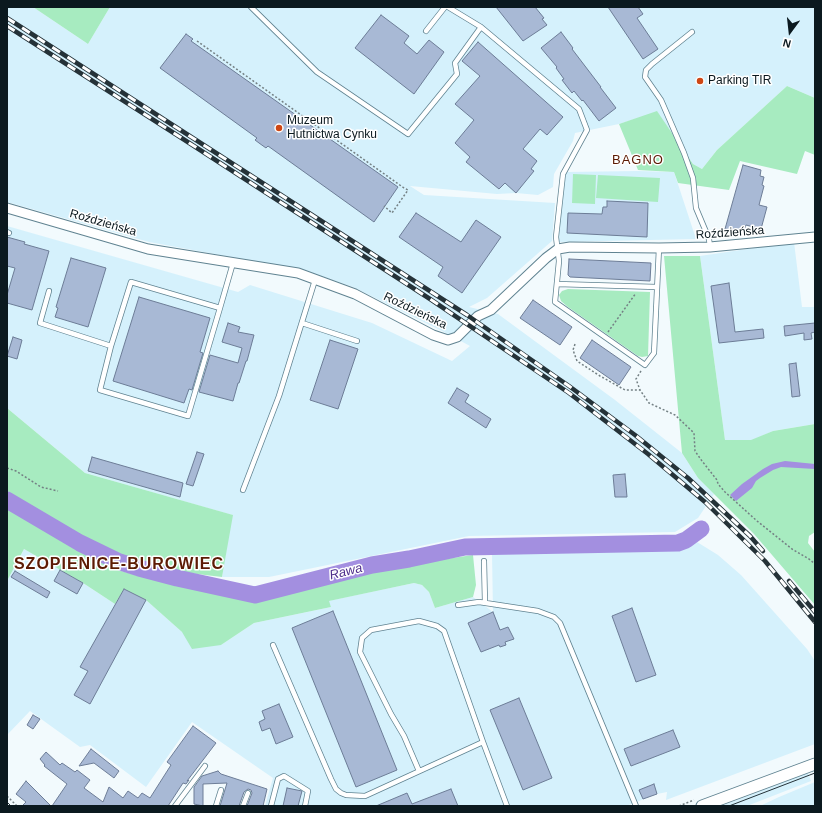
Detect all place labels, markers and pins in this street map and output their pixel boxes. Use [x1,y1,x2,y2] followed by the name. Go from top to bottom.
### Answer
[708,74,771,88] place label: Parking TIR
[695,76,705,86] marker: Parking TIR
[287,114,377,142] place label: Muzeum Hutnictwa Cynku
[274,123,284,133] marker: Muzeum Hutnictwa Cynku

